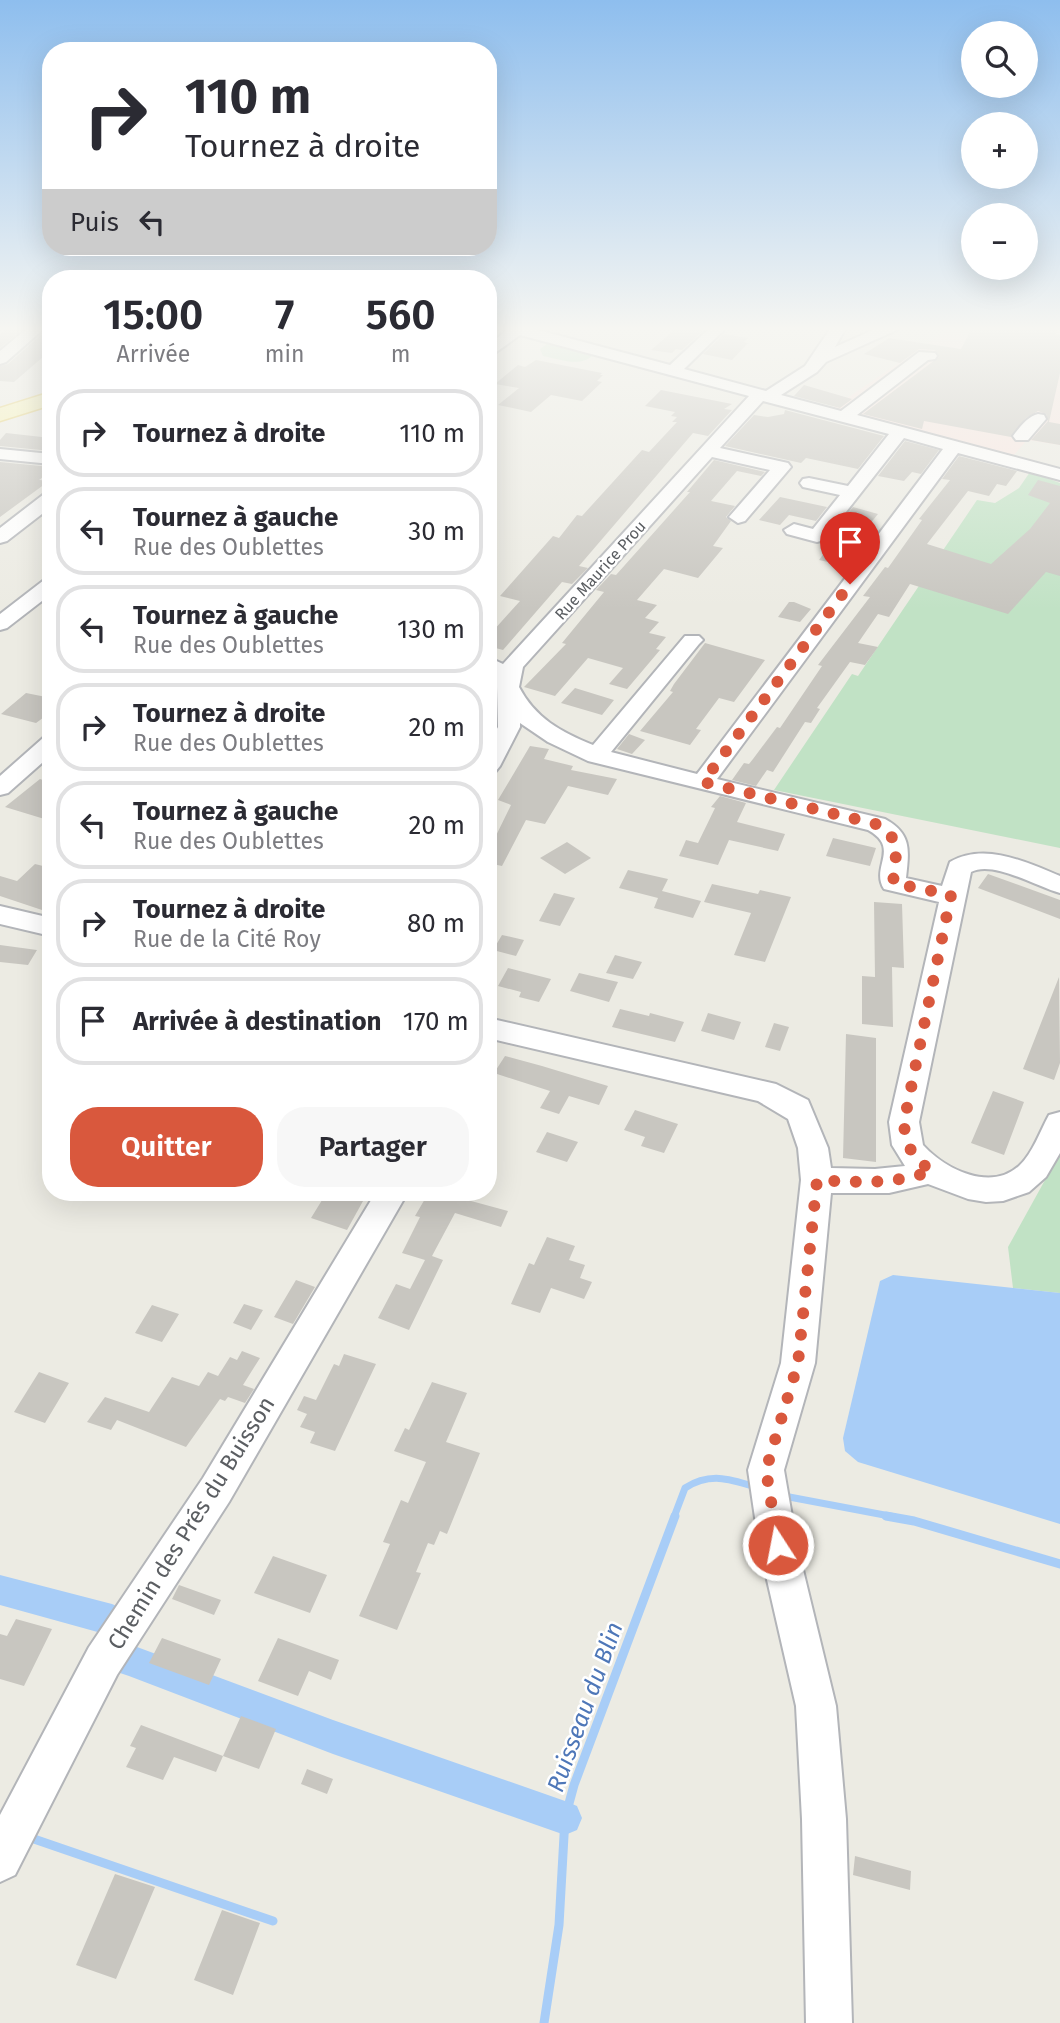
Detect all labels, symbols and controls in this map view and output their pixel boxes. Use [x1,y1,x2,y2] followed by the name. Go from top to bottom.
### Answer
[961,21,1038,280] map controls
[961,21,1038,98] button: search
[185,67,311,126] text: 110 m
[70,70,161,161] icon: right
[961,112,1038,189] button: +
[185,127,421,165] text: Tournez à droite
[133,203,171,241] icon: left
[961,203,1038,280] button: −
[70,207,119,238] text: Puis
[103,290,203,340] text: 15:00
[275,290,294,340] text: 7
[366,290,436,340] text: 560
[117,340,190,368] text: Arrivée
[265,340,304,368] text: min
[391,340,411,368] text: m
[74,414,112,452] icon: right
[133,418,325,449] text: Tournez à droite
[399,418,465,449] text: 110 m
[133,502,338,533] text: Tournez à gauche
[74,512,112,550] icon: left
[820,512,880,584] pin
[408,516,465,547] text: 30 m
[551,517,650,624] street label: Rue Maurice Prou
[831,523,869,561] icon: arrive
[133,533,324,561] text: Rue des Oublettes
[133,600,338,631] text: Tournez à gauche
[74,610,112,648] icon: left
[397,614,465,645] text: 130 m
[133,631,324,659] text: Rue des Oublettes
[133,698,325,729] text: Tournez à droite
[74,708,112,746] icon: right
[408,712,465,743] text: 20 m
[133,729,324,757] text: Rue des Oublettes
[133,796,338,827] text: Tournez à gauche
[74,806,112,844] icon: left
[408,810,465,841] text: 20 m
[133,827,324,855] text: Rue des Oublettes
[133,894,325,925] text: Tournez à droite
[74,904,112,942] icon: right
[407,908,465,939] text: 80 m
[133,925,321,953] text: Rue de la Cité Roy
[74,1002,112,1040] icon: arrive
[133,1006,382,1037] text: Arrivée à destination
[403,1006,469,1037] text: 170 m
[70,1107,263,1187] button: Quitter
[277,1107,469,1187] button: Partager
[101,1391,281,1655] street label: Chemin des Prés du Buisson
[741,1508,815,1582] position arrow
[541,1618,629,1796] water label: Ruisseau du Blin

